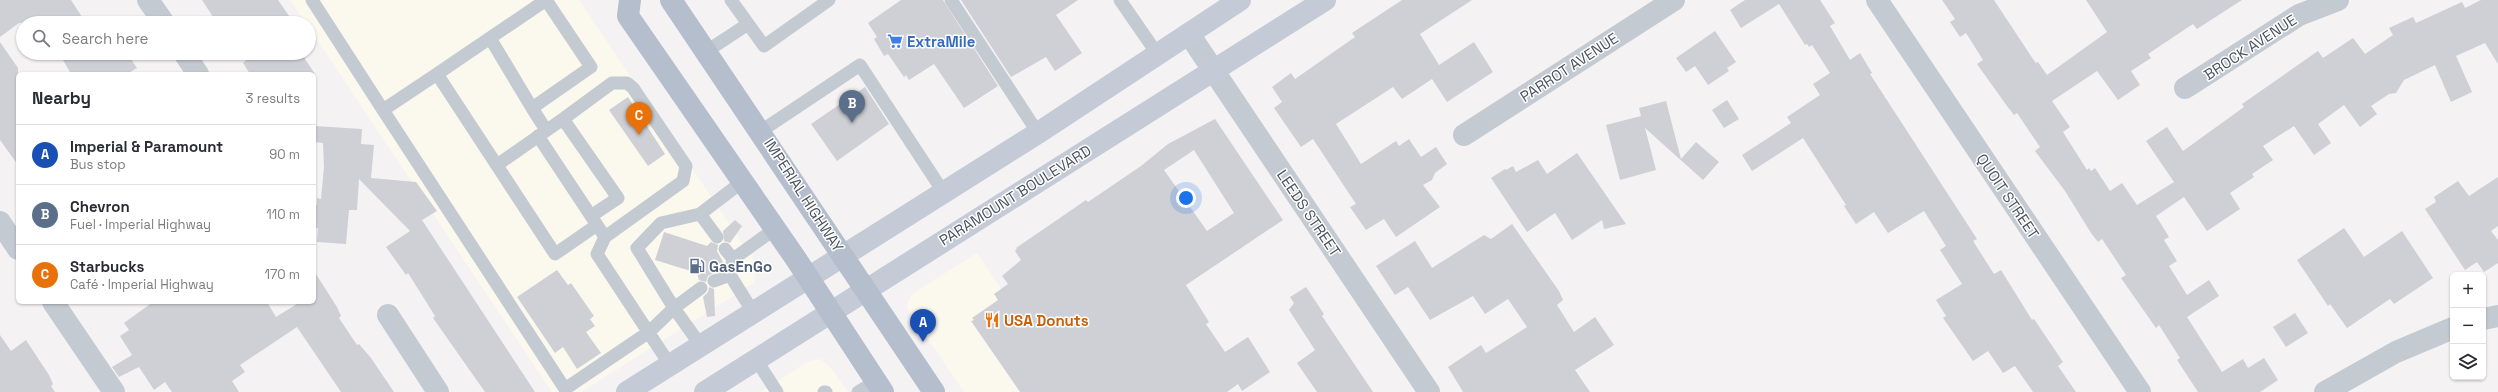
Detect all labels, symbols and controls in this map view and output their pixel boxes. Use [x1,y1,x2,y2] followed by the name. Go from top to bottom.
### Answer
[2200,10,2300,84] street label: BROCK AVENUE
[16,16,316,60] search box
[30,27,52,49] icon: search
[1516,28,1622,106] street label: PARROT AVENUE
[62,29,148,48] text: Search here
[886,32,904,50] supermarket icon: ExtraMile
[907,32,976,51] place label: ExtraMile
[32,87,91,109] text: Nearby
[246,90,300,107] text: 3 results
[839,90,865,123] pin: B
[626,102,652,135] pin: C
[760,135,848,255] street label: IMPERIAL HIGHWAY
[70,137,223,156] text: Imperial & Paramount
[935,140,1095,250] street label: PARAMOUNT BOULEVARD
[41,146,49,163] text: A
[269,146,300,163] text: 90 m
[1973,150,2044,242] street label: QUOIT STREET
[70,156,126,173] text: Bus stop
[1273,166,1345,260] street label: LEEDS STREET
[1176,188,1196,208] your location
[70,197,130,216] text: Chevron
[41,206,49,223] text: B
[266,206,300,223] text: 110 m
[70,216,211,233] text: Fuel · Imperial Highway
[70,257,144,276] text: Starbucks
[688,257,706,275] fuel station icon: GasEnGo
[709,257,772,276] place label: GasEnGo
[41,266,49,283] text: C
[264,266,300,283] text: 170 m
[2450,272,2486,380] map controls
[2450,272,2486,308] button: +
[70,276,214,293] text: Café · Imperial Highway
[2450,308,2486,344] button: −
[910,309,936,342] pin: A
[983,311,1001,329] restaurant icon: USA Donuts
[1004,311,1089,330] place label: USA Donuts
[2450,344,2486,380] button: layers

